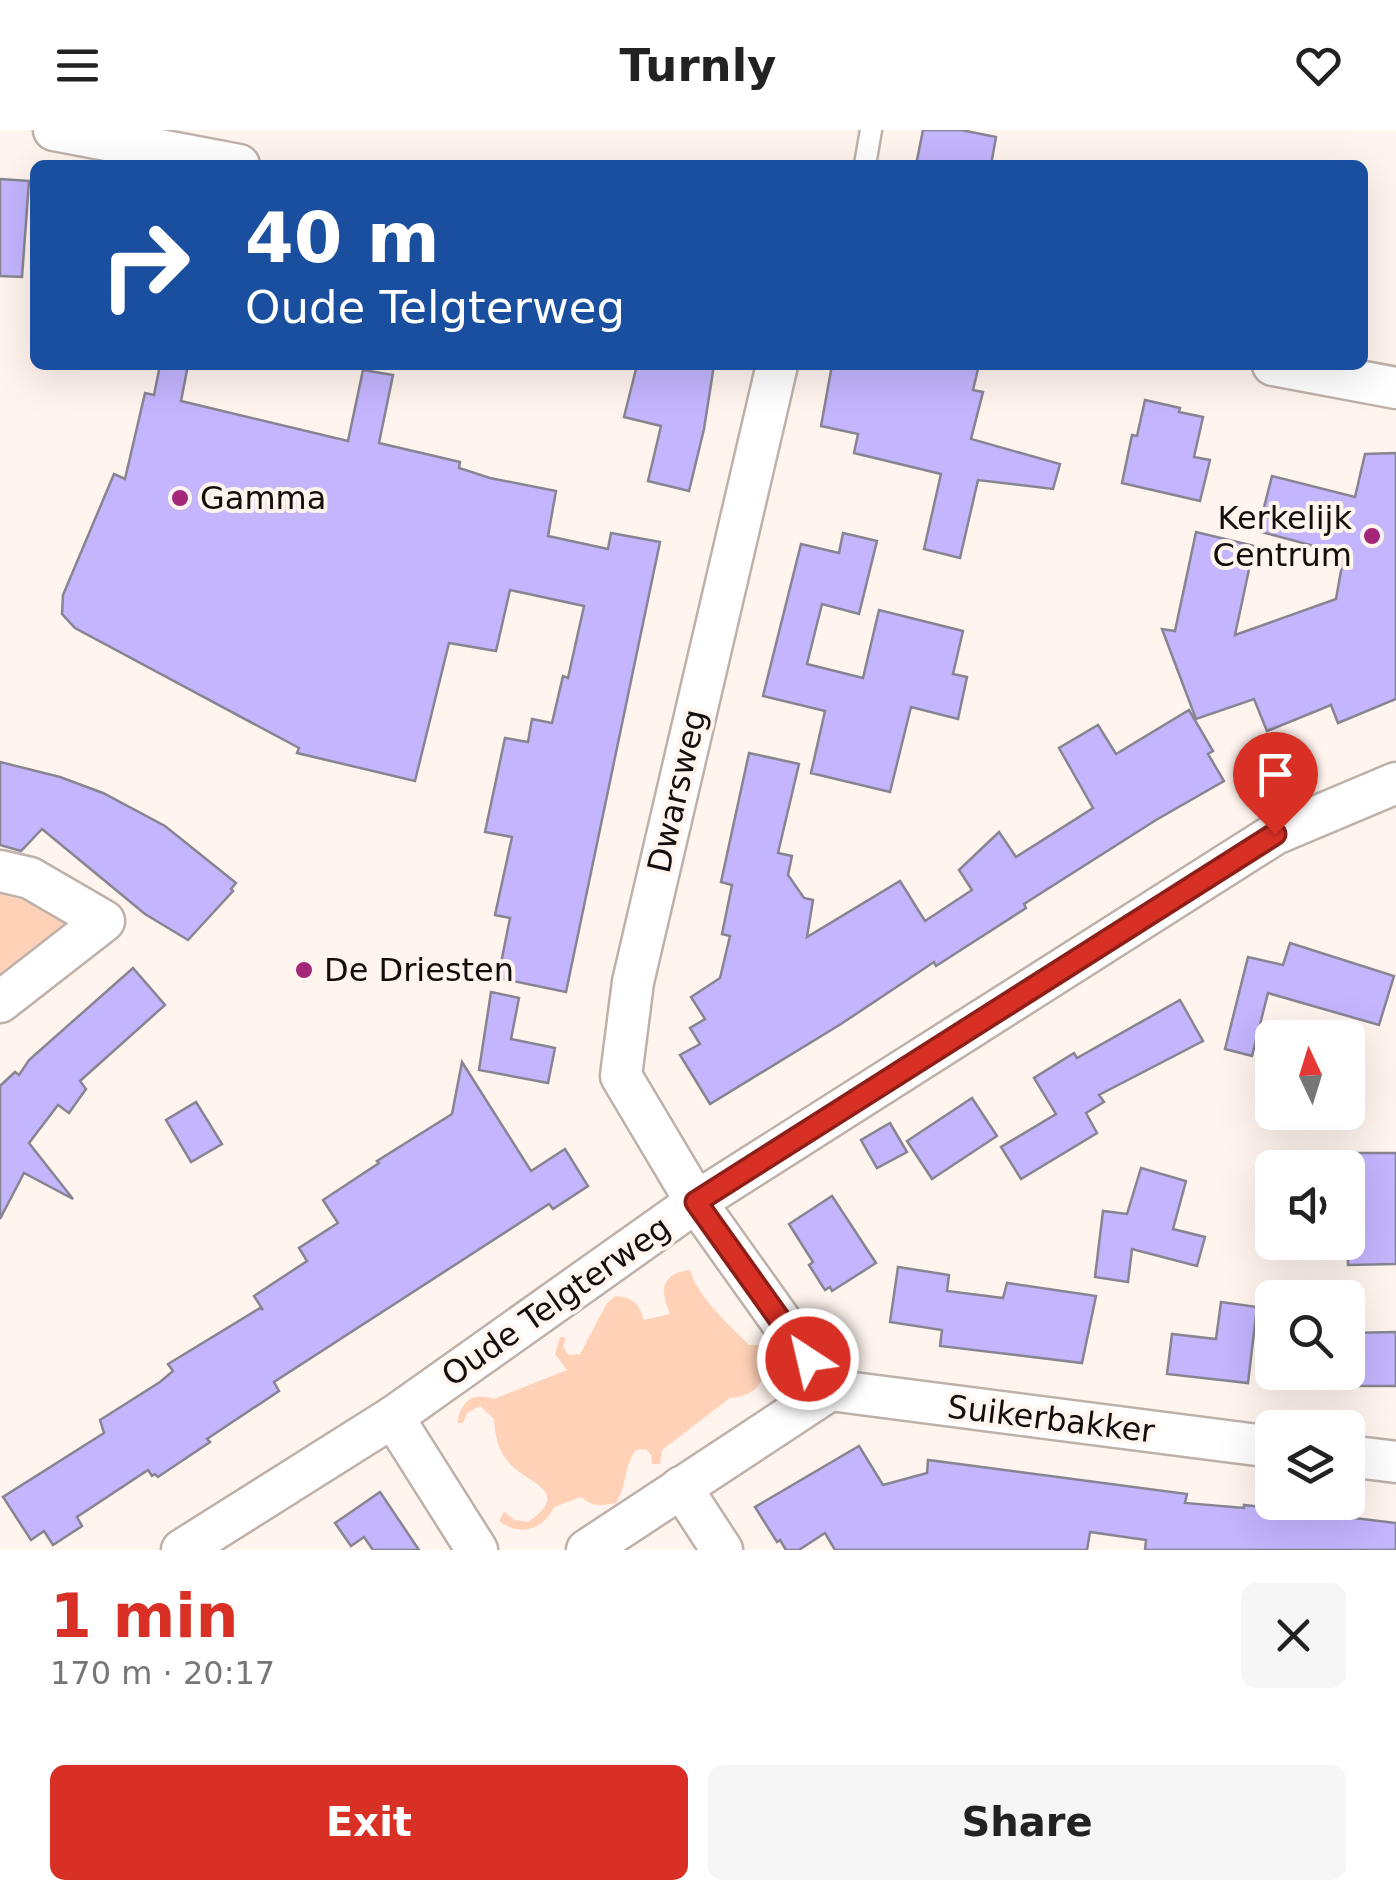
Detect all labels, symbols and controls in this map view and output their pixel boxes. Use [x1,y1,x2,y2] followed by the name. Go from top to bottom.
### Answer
[50,38,105,93] icon: menu
[1291,38,1346,93] icon: heart
[620,39,776,92] text: Turnly
[245,197,440,279] text: 40 m
[80,200,210,330] icon: right
[245,281,625,334] text: Oude Telgterweg
[200,479,326,517] place label: Gamma
[169,487,191,509] marker: Gamma
[1213,499,1352,574] place label: Kerkelijk Centrum
[1361,525,1383,547] marker: Kerkelijk Centrum
[640,706,714,876] street label: Dwarsweg
[1233,732,1318,835] pin
[1248,747,1303,802] icon: arrive
[324,951,514,989] place label: De Driesten
[293,959,315,981] marker: De Driesten
[1255,1020,1365,1130] north arrow
[1255,1020,1365,1520] map controls
[1255,1150,1365,1260] button: sound
[434,1208,678,1394] street label: Oude Telgterweg
[1255,1280,1365,1390] button: search
[756,1307,860,1411] position arrow
[945,1387,1158,1451] street label: Suikerbakker
[1255,1410,1365,1520] button: layers
[50,1581,238,1651] text: 1 min
[1241,1583,1346,1688] button: close
[50,1654,275,1692] text: 170 m · 20:17
[50,1765,688,1880] button: Exit
[708,1765,1346,1880] button: Share

